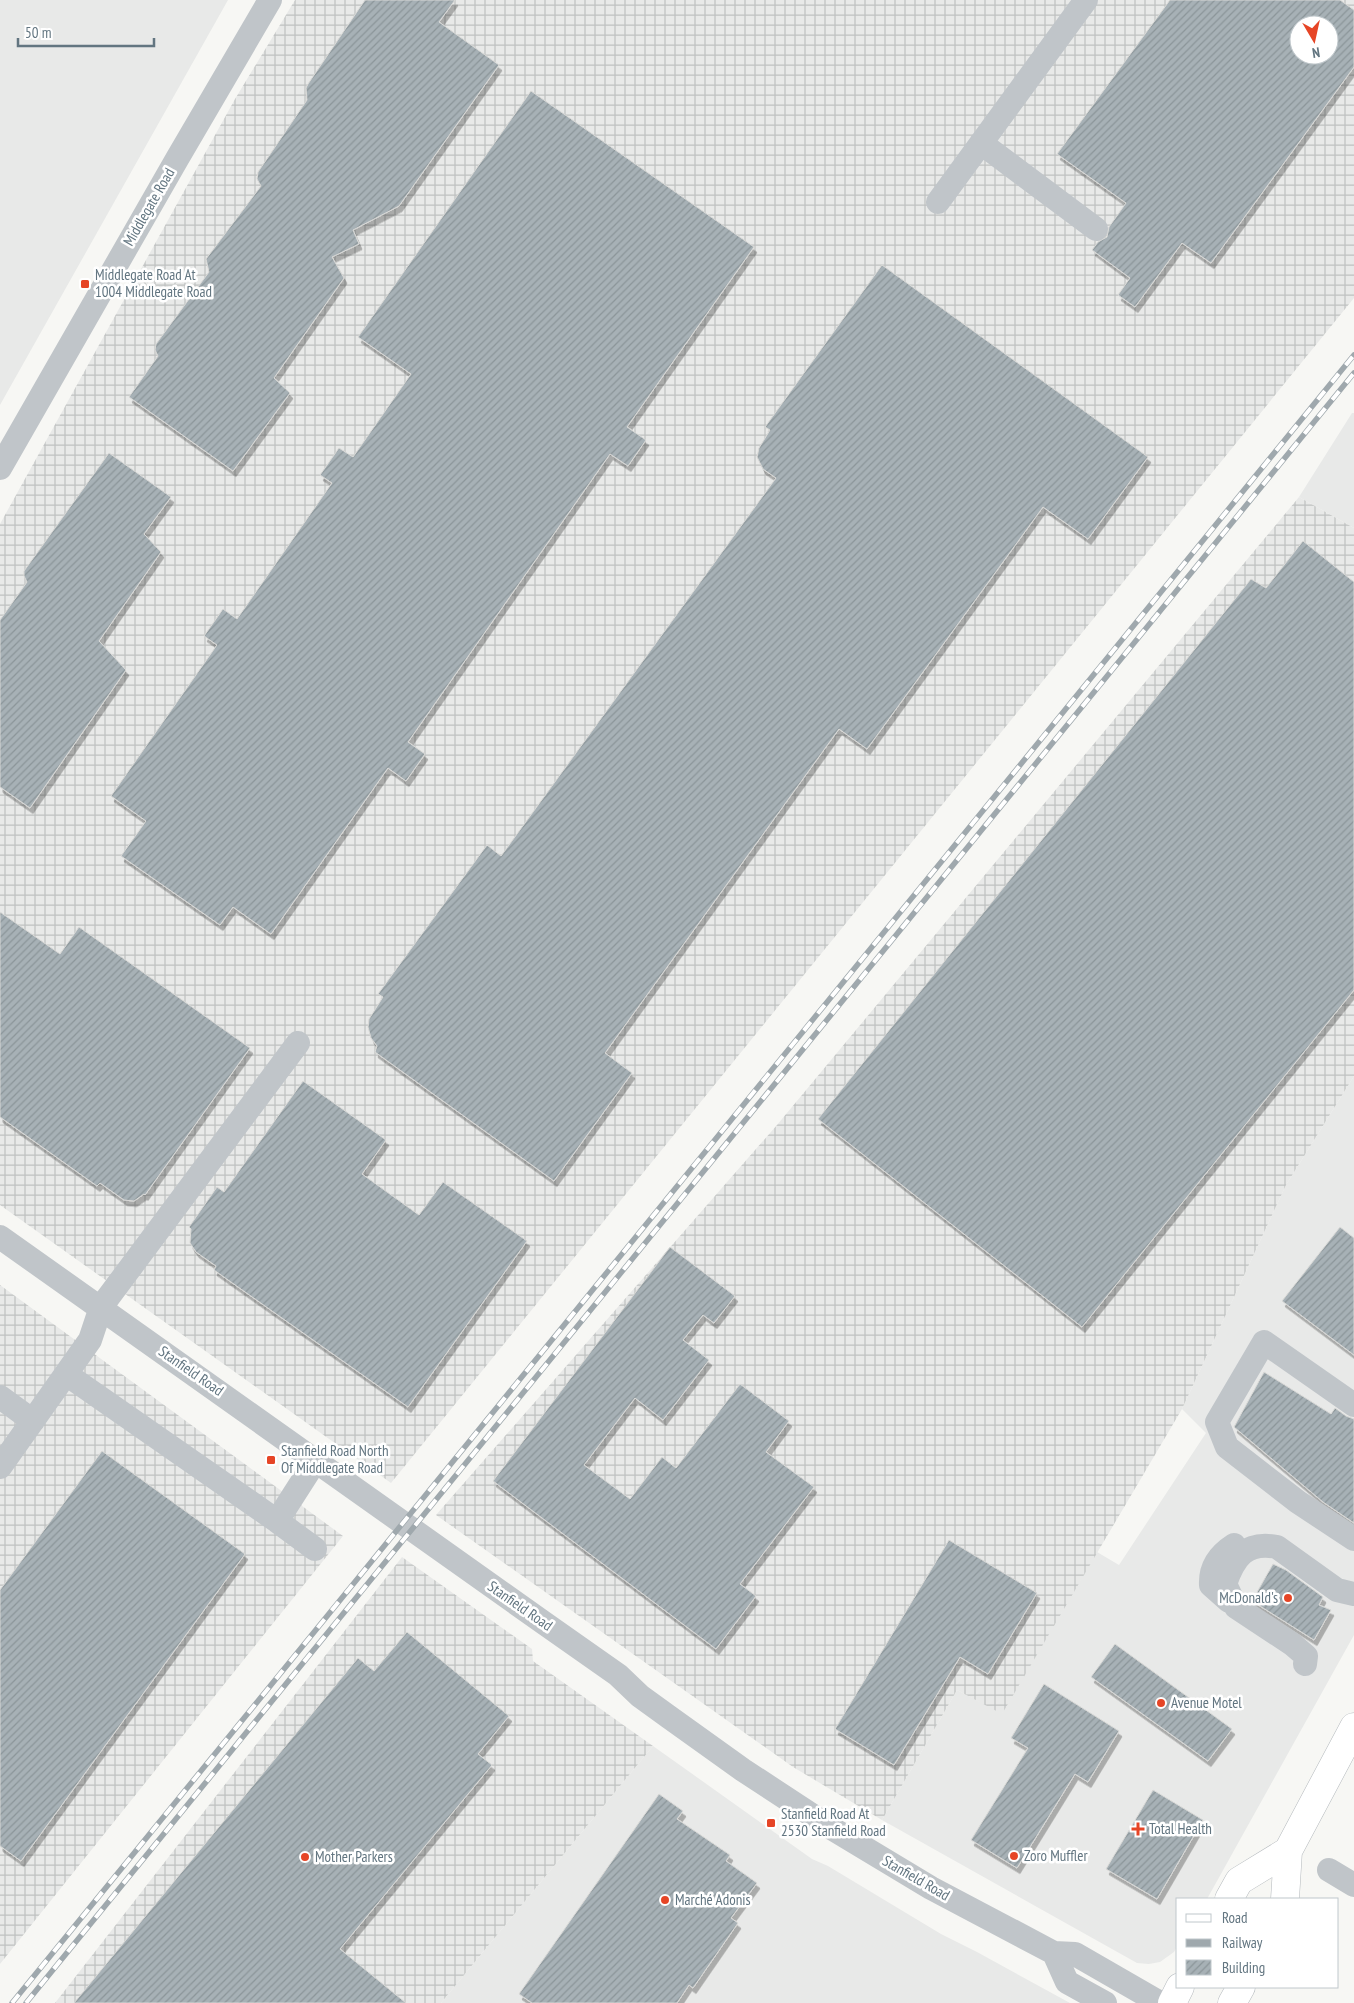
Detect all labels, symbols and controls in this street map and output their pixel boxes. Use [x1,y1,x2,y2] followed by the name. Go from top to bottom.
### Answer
[18,15,154,47] scale bar
[1289,15,1339,65] north arrow
[25,23,51,42] text: 50 m
[1311,43,1321,62] text: N
[119,164,179,249] street label: Middlegate Road
[95,265,212,301] place label: Middlegate Road At 1004 Middlegate Road
[79,278,91,290] marker: Middlegate Road At 1004 Middlegate Road
[155,1341,227,1400] street label: Stanfield Road
[281,1441,389,1477] place label: Stanfield Road North Of Middlegate Road
[265,1454,277,1466] marker: Stanfield Road North Of Middlegate Road
[484,1576,556,1635] street label: Stanfield Road
[1219,1588,1278,1607] place label: McDonald's
[1282,1592,1294,1604] marker: McDonald's
[1171,1693,1242,1712] place label: Avenue Motel
[1155,1697,1167,1709] marker: Avenue Motel
[781,1804,886,1840] place label: Stanfield Road At 2530 Stanfield Road
[765,1817,777,1829] marker: Stanfield Road At 2530 Stanfield Road
[1149,1819,1212,1838] place label: Total Health
[1131,1822,1145,1836] marker: Total Health
[1024,1846,1088,1865] place label: Zoro Muffler
[315,1847,393,1866] place label: Mother Parkers
[1008,1850,1020,1862] marker: Zoro Muffler
[299,1851,311,1863] marker: Mother Parkers
[879,1851,953,1904] street label: Stanfield Road
[675,1890,751,1909] place label: Marché Adonis
[659,1894,671,1906] marker: Marché Adonis
[1176,1898,1339,1988] legend
[1222,1908,1248,1927] text: Road
[1222,1933,1263,1952] text: Railway
[1222,1958,1265,1977] text: Building

